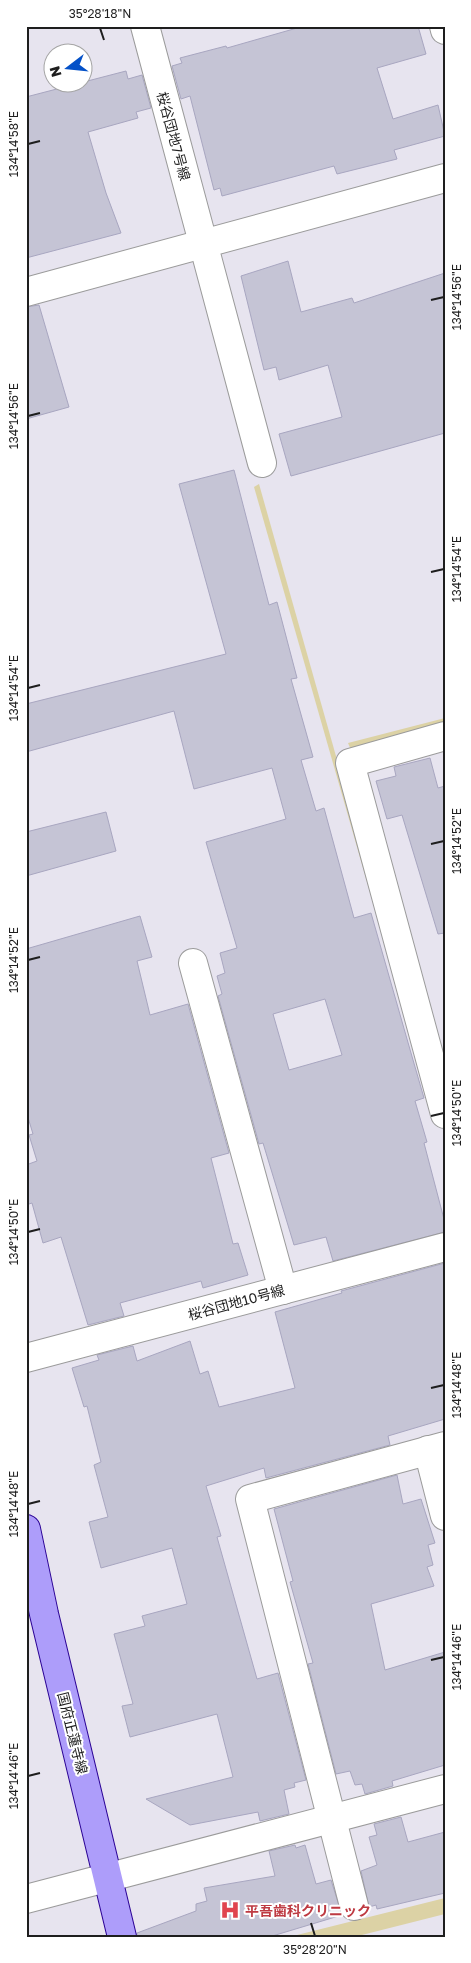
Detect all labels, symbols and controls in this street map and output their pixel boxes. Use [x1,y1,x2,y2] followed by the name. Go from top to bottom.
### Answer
[69,6,131,21] text: 35°28'18"N
[42,42,92,92] north arrow
[45,64,65,79] text: N
[154,90,194,182] street label: 桜谷団地7号線
[6,111,21,177] text: 134°14'58"E
[449,264,464,330] text: 134°14'56"E
[6,383,21,449] text: 134°14'56"E
[449,536,464,602] text: 134°14'54"E
[6,655,21,721] text: 134°14'54"E
[449,808,464,874] text: 134°14'52"E
[6,927,21,993] text: 134°14'52"E
[449,1080,464,1146] text: 134°14'50"E
[6,1199,21,1265] text: 134°14'50"E
[186,1281,286,1323] street label: 桜谷団地10号線
[449,1352,464,1418] text: 134°14'48"E
[6,1471,21,1537] text: 134°14'48"E
[449,1624,464,1690] text: 134°14'46"E
[55,1690,91,1776] street label: 国府正蓮寺線
[6,1743,21,1809] text: 134°14'46"E
[219,1899,241,1921] hospital icon: 平吾歯科クリニック
[245,1902,371,1919] place label: 平吾歯科クリニック
[283,1942,347,1957] text: 35°28'20"N

